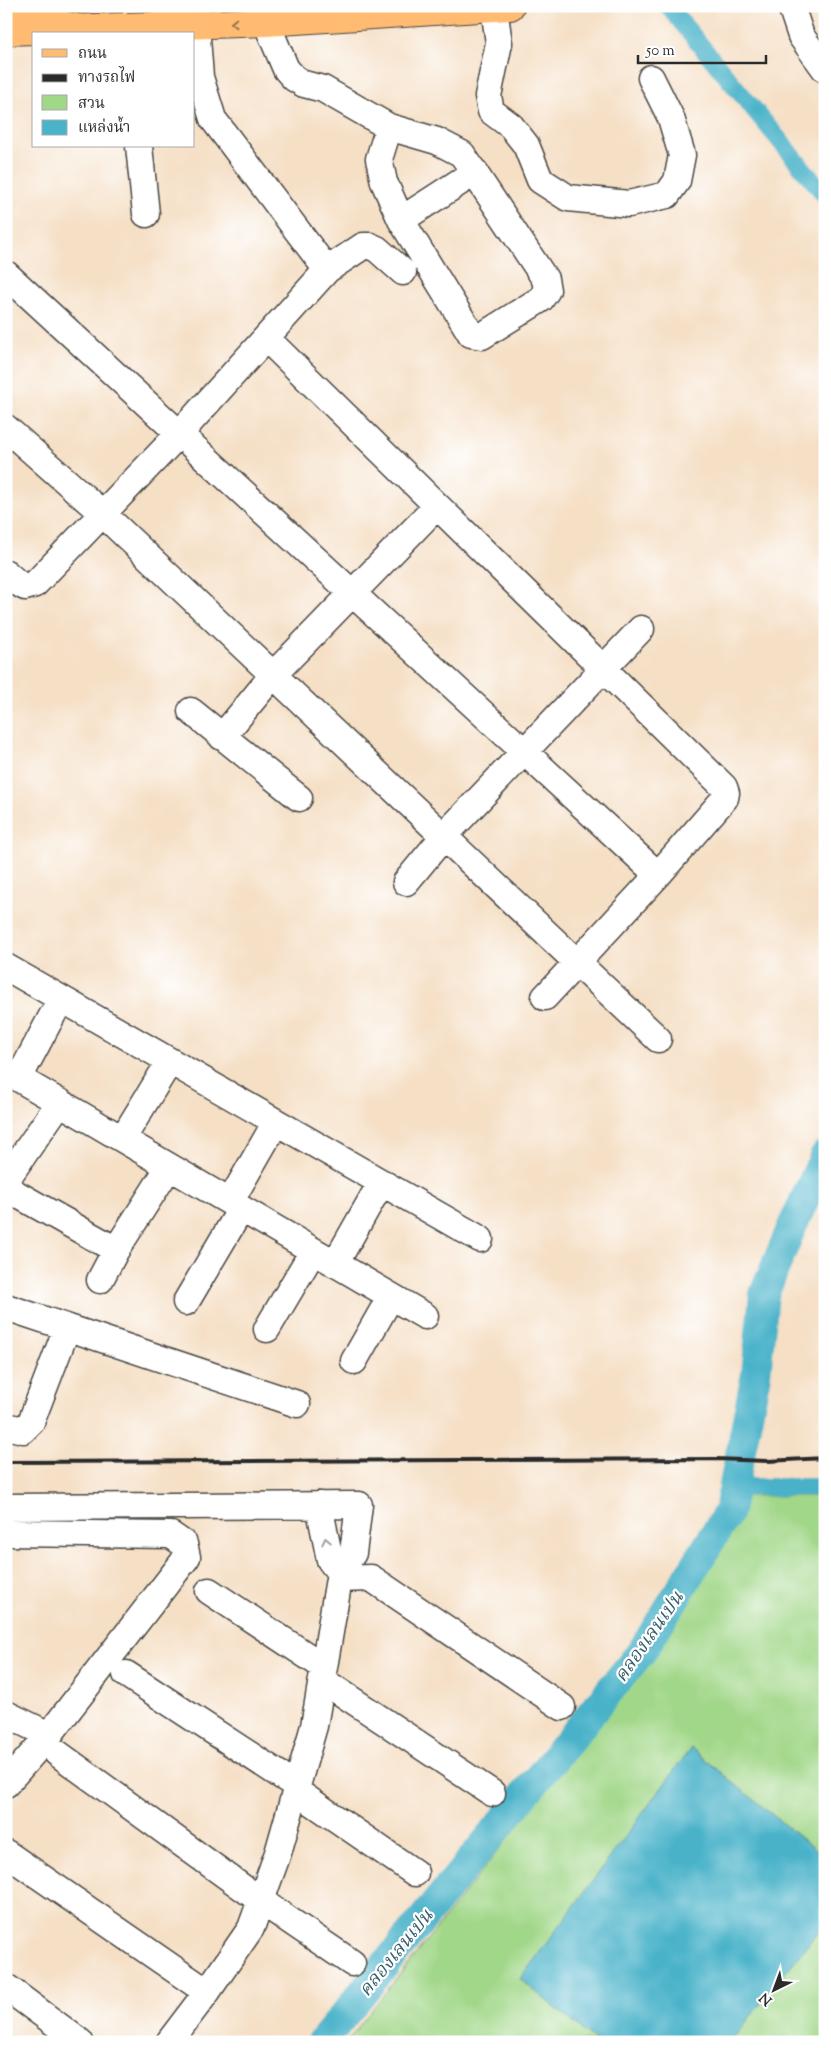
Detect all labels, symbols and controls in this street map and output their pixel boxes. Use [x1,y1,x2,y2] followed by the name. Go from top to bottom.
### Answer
[230,18,238,29] one-way arrow
[32,32,195,148] legend
[638,32,766,64] scale bar
[645,41,675,62] text: 50 m
[78,44,107,65] text: ถนน
[78,66,135,89] text: ทางรถไฟ
[78,94,105,115] text: สวน
[78,116,130,139] text: แหล่งน้ำ
[322,1536,332,1545] one-way arrow
[609,1586,692,1688] water label: คลองเลนเปน
[353,1904,441,2003] water label: คลองเลนเปน
[748,1966,798,2016] north arrow
[756,1987,777,2009] text: N

